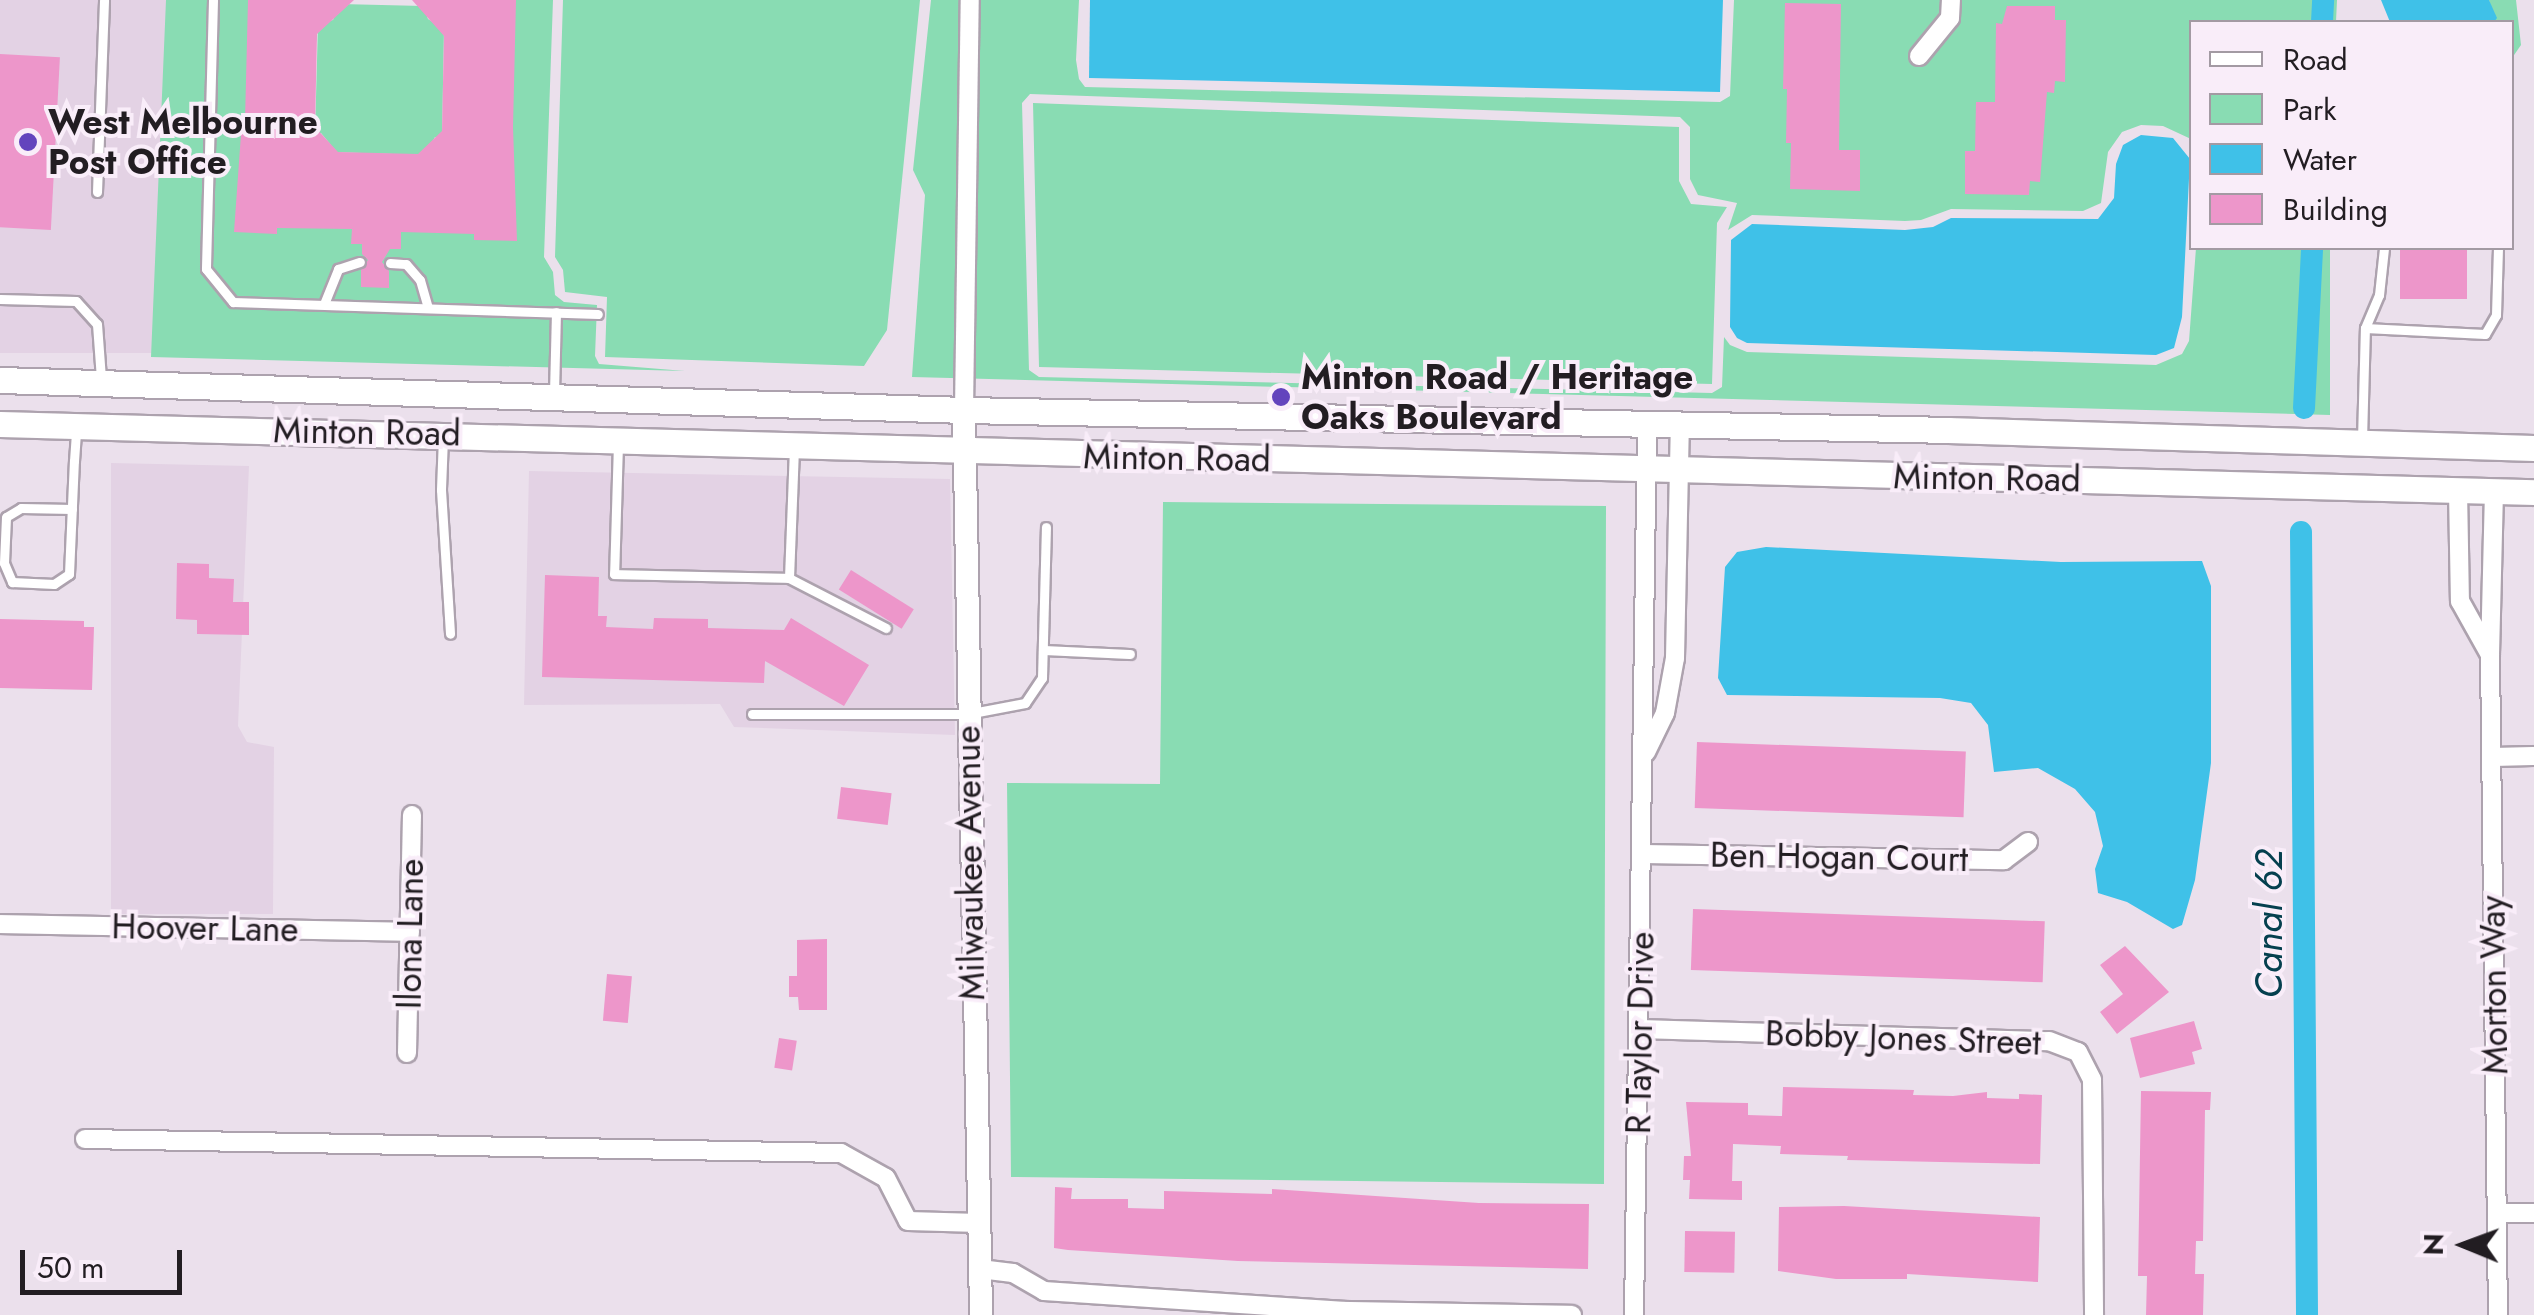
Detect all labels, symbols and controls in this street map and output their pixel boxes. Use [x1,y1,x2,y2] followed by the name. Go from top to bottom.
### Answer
[2189,20,2514,250] legend
[2283,38,2348,81] text: Road
[2283,88,2336,131] text: Park
[48,101,318,183] place label: West Melbourne Post Office
[17,131,39,153] marker: West Melbourne Post Office
[2283,138,2357,181] text: Water
[2283,188,2388,231] text: Building
[1301,356,1693,438] place label: Minton Road / Heritage Oaks Boulevard
[1270,386,1292,408] marker: Minton Road / Heritage Oaks Boulevard
[273,409,461,455] street label: Minton Road
[1083,435,1271,481] street label: Minton Road
[1893,455,2081,501] street label: Minton Road
[947,725,993,1001] street label: Milwaukee Avenue
[1710,834,1968,880] street label: Ben Hogan Court
[2246,850,2292,998] water label: Canal 62
[388,858,432,1010] street label: Ilona Lane
[2471,895,2517,1075] street label: Morton Way
[111,905,299,951] street label: Hoover Lane
[1617,931,1663,1135] street label: R Taylor Drive
[1764,1012,2042,1064] street label: Bobby Jones Street
[2414,1195,2514,1295] north arrow
[25,1230,188,1292] scale bar
[2413,1233,2454,1256] text: N
[37,1246,104,1289] text: 50 m

